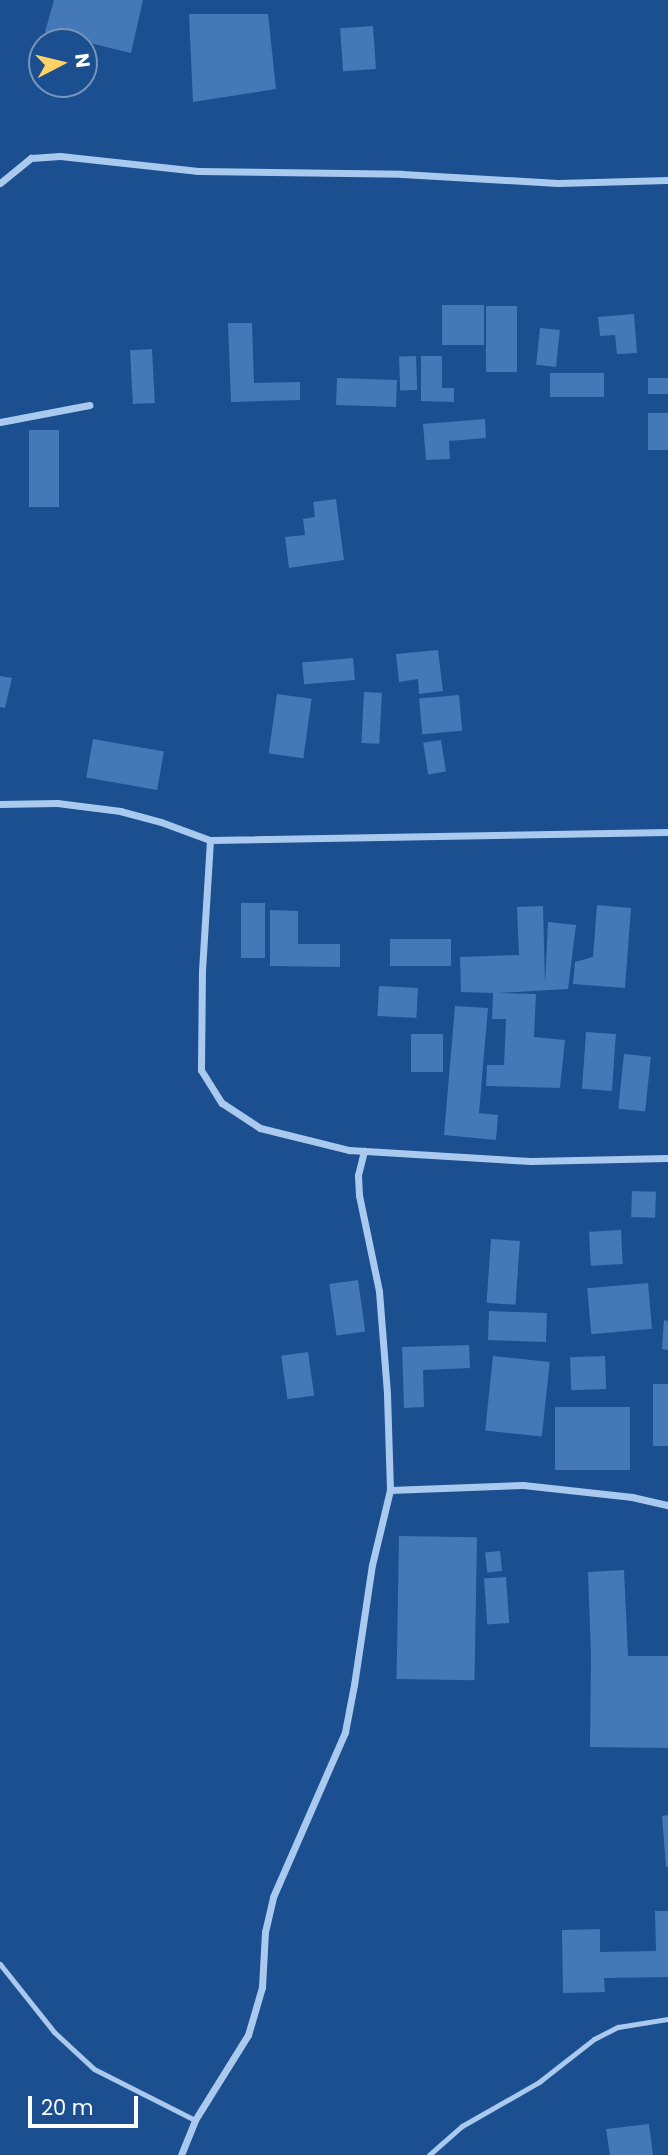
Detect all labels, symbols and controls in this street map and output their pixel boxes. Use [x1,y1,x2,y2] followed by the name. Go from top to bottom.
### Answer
[28,28,98,98] north arrow
[68,52,97,69] text: N
[32,2082,142,2126] scale bar
[41,2093,94,2122] text: 20 m

